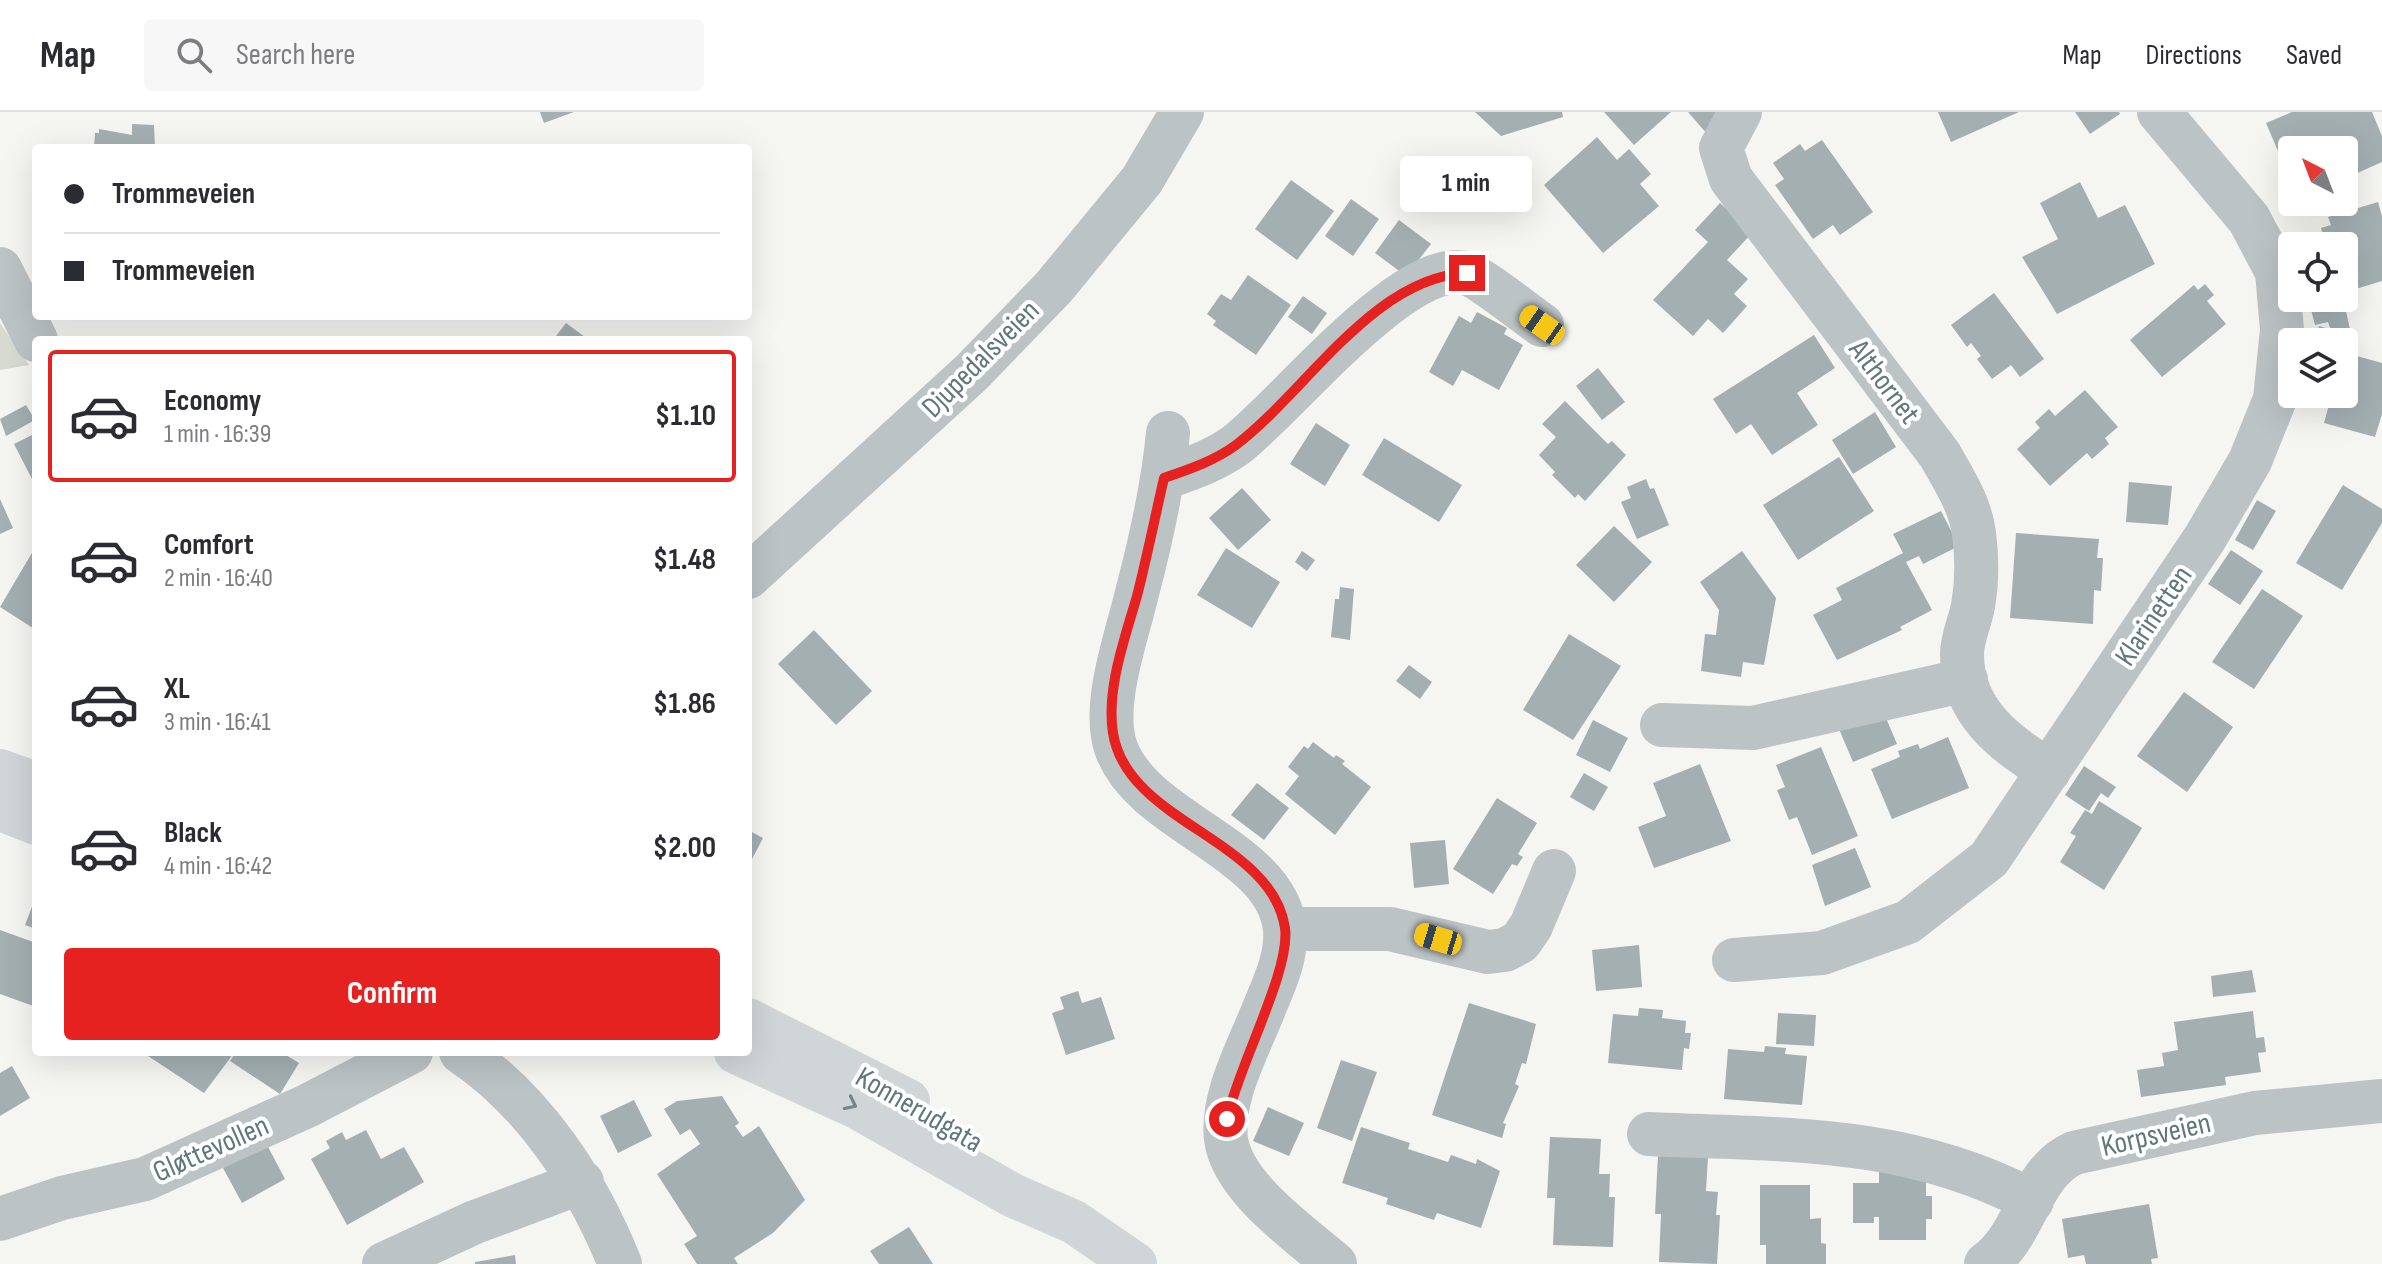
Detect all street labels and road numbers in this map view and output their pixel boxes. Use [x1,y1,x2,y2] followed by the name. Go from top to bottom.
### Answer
[915,293,1047,425] street label: Djupedalsveien
[1840,332,1927,431] street label: Althornet
[2108,559,2200,673] street label: Klarinetten
[849,1059,989,1161] street label: Konnerudgata
[2098,1105,2214,1165] street label: Korpsveien
[148,1108,274,1190] street label: Gløttevollen

